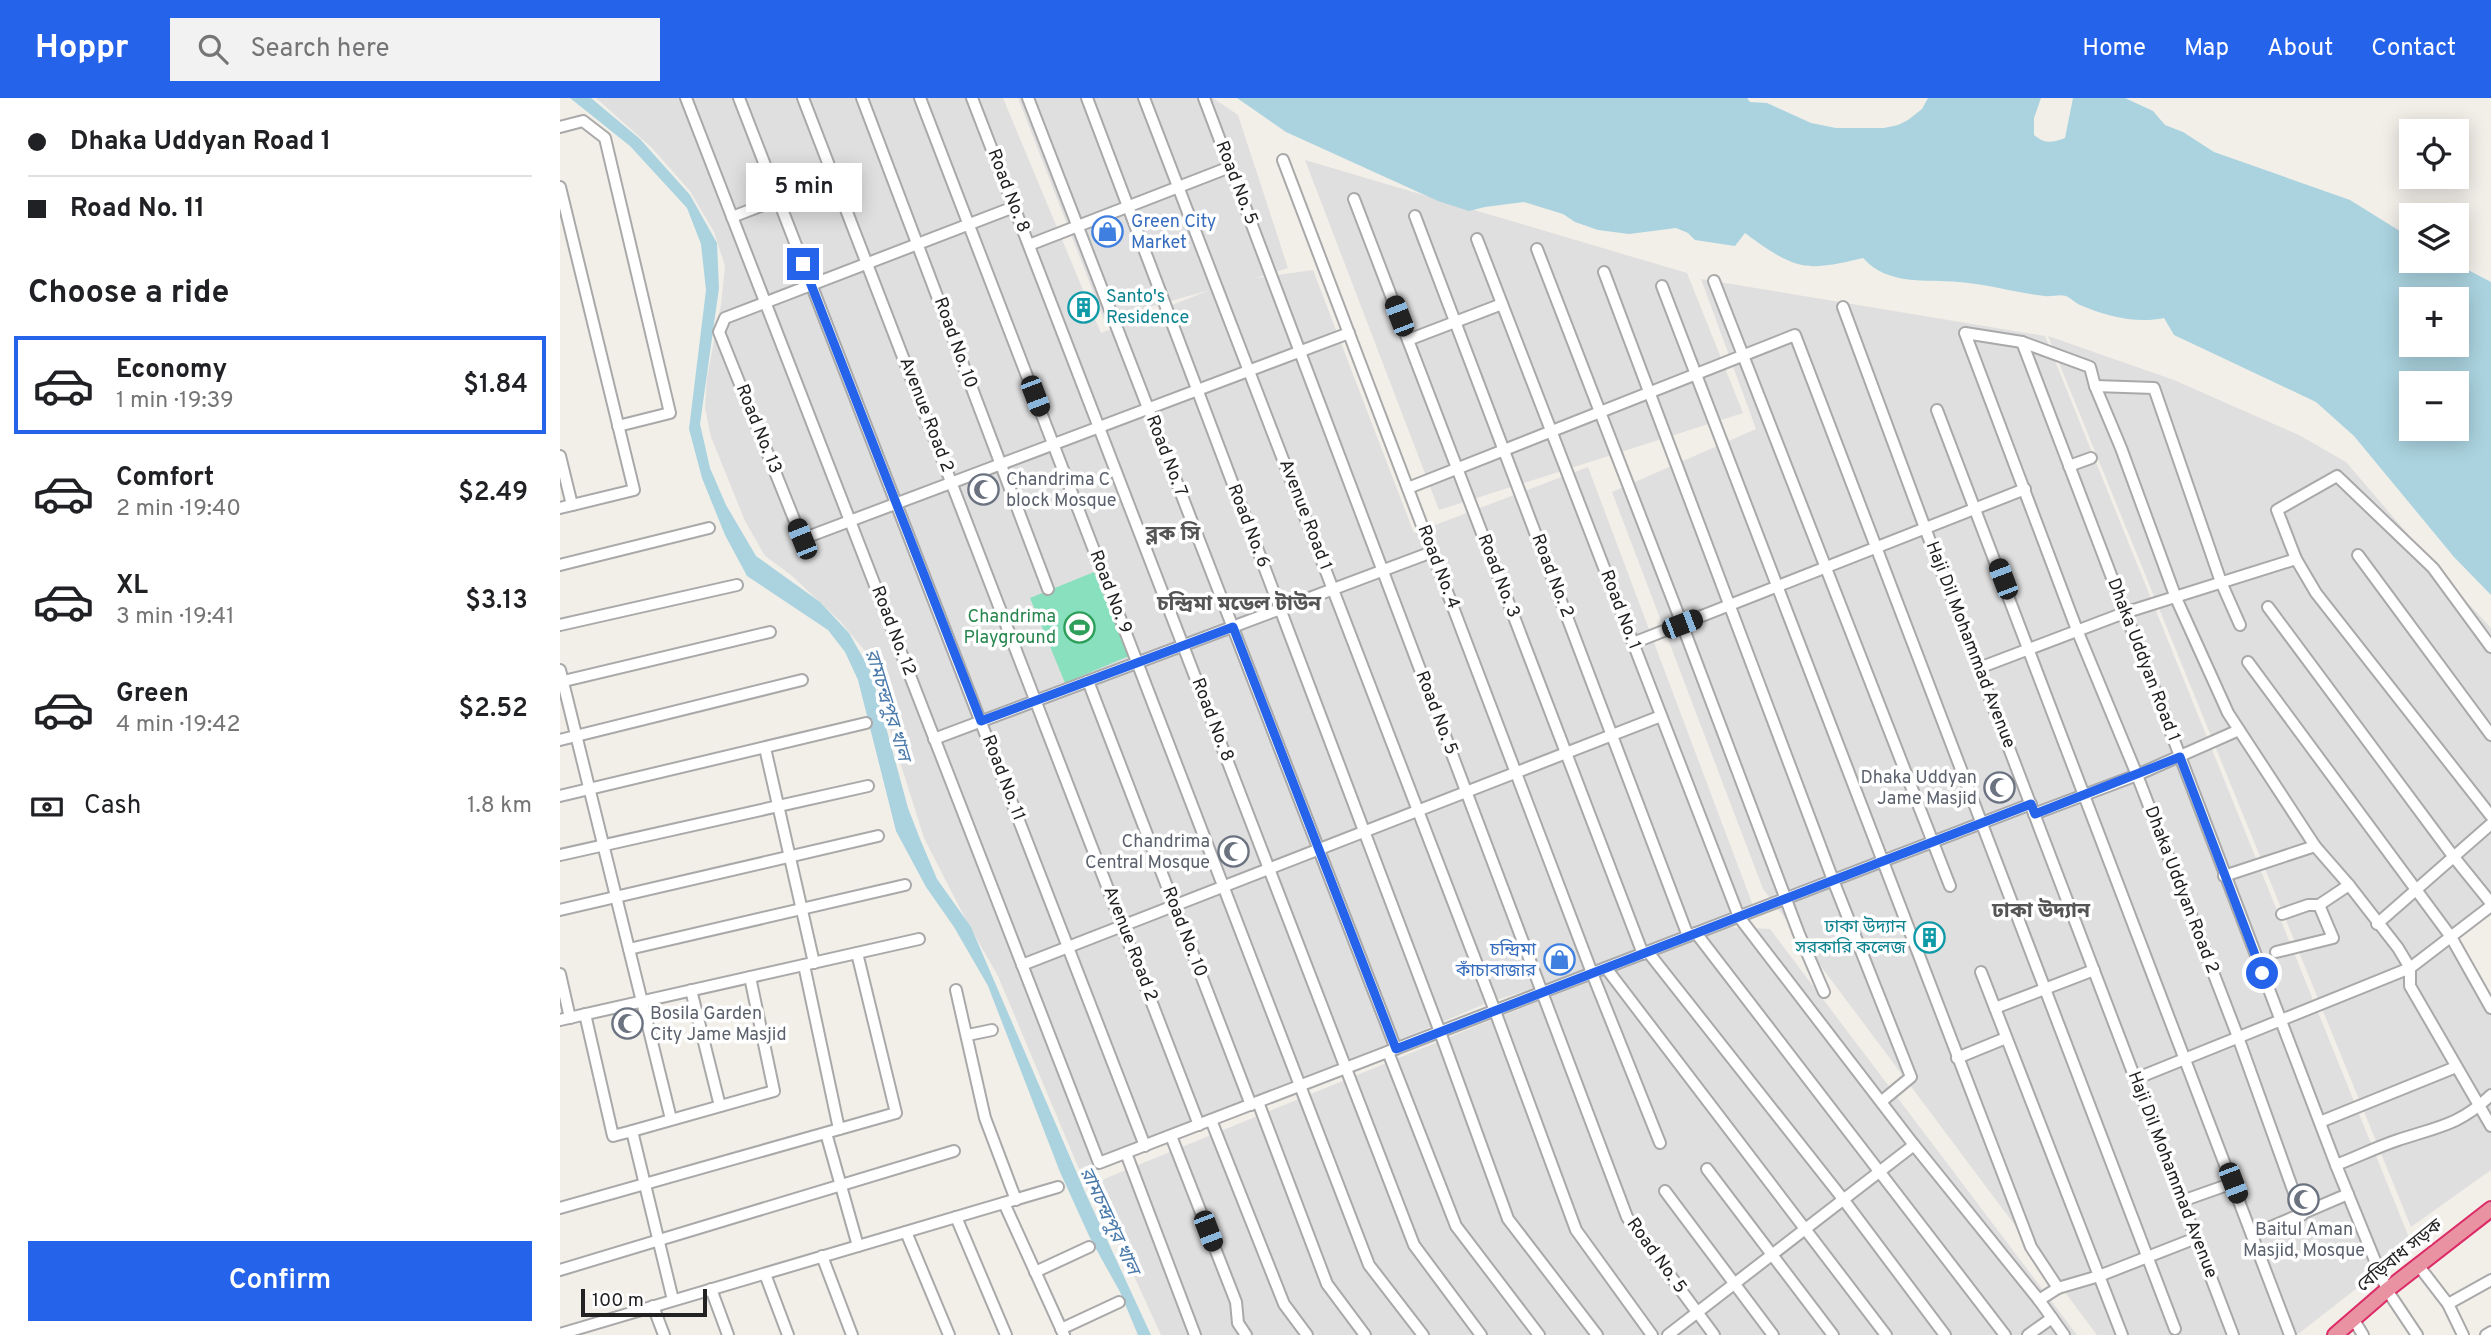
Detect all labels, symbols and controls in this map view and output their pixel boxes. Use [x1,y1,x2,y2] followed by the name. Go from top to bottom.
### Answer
[170,18,660,81] search box
[35,28,128,70] text: Hoppr
[194,30,232,68] icon: search
[250,33,389,66] text: Search here
[2082,34,2146,64] text: Home
[2184,34,2229,64] text: Map
[2267,34,2333,64] text: About
[2371,34,2456,64] text: Contact
[2399,119,2469,441] map controls
[2399,119,2469,189] button: locate
[70,126,331,159] text: Dhaka Uddyan Road 1
[1209,138,1263,228] street label: Road No. 5
[982,146,1034,236] street label: Road No. 8
[745,162,861,212] callout: 5 min
[774,173,834,202] text: 5 min
[70,193,205,226] text: Road No. 11
[2399,203,2469,273] button: layers
[1131,211,1216,255] place label: Green City Market
[1091,215,1125,249] shop icon: Green City Market
[787,248,819,280] route end
[28,274,229,314] text: Choose a ride
[1106,286,1189,330] place label: Santo's Residence
[2399,287,2469,357] button: +
[1066,290,1100,324] building icon: Santo's Residence
[1382,293,1417,339] car
[928,294,982,392] street label: Road No. 10
[32,354,95,417] icon: car
[116,354,227,387] text: Economy
[894,354,958,476] street label: Avenue Road 2
[463,369,528,402] text: $1.84
[2399,371,2469,441] button: −
[1018,373,1053,419] car
[730,381,786,477] street label: Road No. 13
[116,387,234,416] text: 1 min · 19:39
[1140,412,1192,500] street label: Road No. 7
[1273,456,1337,574] street label: Avenue Road 1
[32,462,95,525] icon: car
[116,462,214,495] text: Comfort
[1006,469,1116,513] place label: Chandrima C block Mosque
[966,473,1000,507] mosque icon: Chandrima C block Mosque
[458,477,528,510] text: $2.49
[1222,481,1274,571] street label: Road No. 6
[116,495,241,524] text: 2 min · 19:40
[785,516,820,562] car
[1145,521,1201,548] district label: ব্লক সি
[1411,522,1465,612] street label: Road No. 4
[1472,531,1524,621] street label: Road No. 3
[1526,531,1578,621] street label: Road No. 2
[1920,538,2020,752] street label: Haji Dil Mohammad Avenue
[1084,547,1136,637] street label: Road No. 9
[1986,556,2021,602] car
[1594,567,1646,653] street label: Road No. 1
[32,570,95,633] icon: car
[116,570,148,603] text: XL
[2101,575,2185,745] street label: Dhaka Uddyan Road 1
[865,583,921,679] street label: Road No. 12
[465,585,528,618] text: $3.13
[1156,591,1322,618] district label: চন্দ্রিমা মডেল টাউন
[116,603,235,632] text: 3 min · 19:41
[963,606,1056,650] place label: Chandrima Playground
[1659,607,1706,641] car
[1062,610,1096,644] sports icon: Chandrima Playground
[859,646,917,768] water label: রামচন্দ্রপুর খাল
[1409,668,1463,758] street label: Road No. 5
[1186,675,1238,765] street label: Road No. 8
[32,678,95,741] icon: car
[116,678,189,711] text: Green
[459,693,528,726] text: $2.52
[116,711,241,740] text: 4 min · 19:42
[976,732,1030,824] street label: Road No. 11
[1861,767,1977,811] place label: Dhaka Uddyan Jame Masjid
[1983,771,2017,805] mosque icon: Dhaka Uddyan Jame Masjid
[28,788,66,826] icon: cash
[84,790,141,823] text: Cash
[467,792,532,821] text: 1.8 km
[2138,803,2224,977] street label: Dhaka Uddyan Road 2
[1085,831,1210,875] place label: Chandrima Central Mosque
[1216,835,1250,869] mosque icon: Chandrima Central Mosque
[1098,883,1162,1005] street label: Avenue Road 2
[1156,883,1212,981] street label: Road No. 10
[1991,898,2091,925] district label: ঢাকা উদ্যান
[1794,916,1907,960] place label: ঢাকা উদ্যান সরকারি কলেজ
[1912,920,1946,954] building icon: ঢাকা উদ্যান সরকারি কলেজ
[1455,939,1536,983] place label: চন্দ্রিমা কাঁচাবাজার
[1542,943,1576,977] shop icon: চন্দ্রিমা কাঁচাবাজার
[2246,957,2278,989] route start
[650,1003,787,1047] place label: Bosila Garden City Jame Masjid
[610,1007,644,1041] mosque icon: Bosila Garden City Jame Masjid
[2122,1068,2222,1282] street label: Haji Dil Mohammad Avenue
[2216,1160,2251,1206] car
[1074,1164,1146,1282] water label: রামচন্দ্রপুর খাল
[2287,1182,2321,1216] mosque icon: Baitul Aman Masjid, Mosque
[1191,1208,1226,1254] car
[1621,1214,1691,1298] street label: Road No. 5
[2352,1214,2448,1298] street label: বেড়িবাধ সড়ক
[2243,1219,2365,1263] place label: Baitul Aman Masjid, Mosque
[28,1241,532,1321] button: Confirm
[581,1286,707,1318] scale bar
[592,1289,644,1313] text: 100 m

